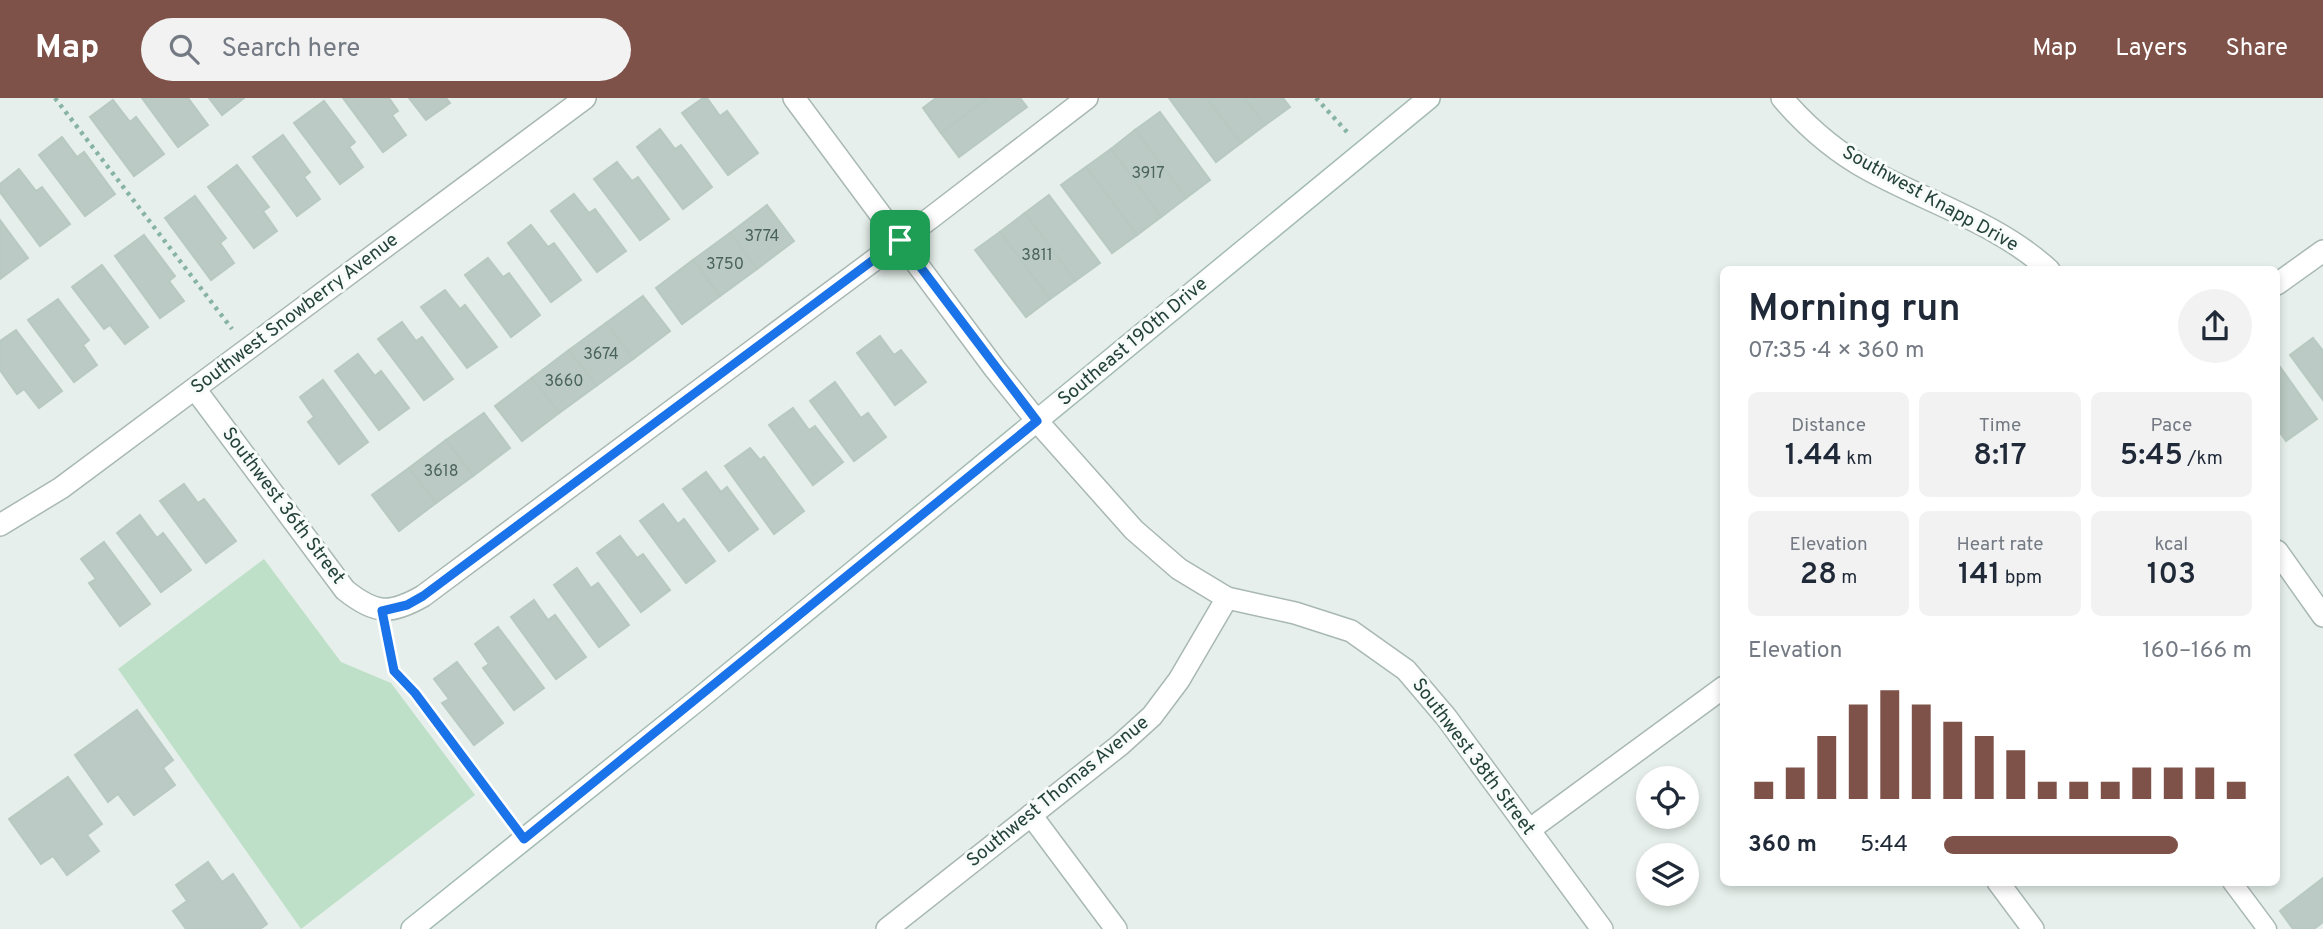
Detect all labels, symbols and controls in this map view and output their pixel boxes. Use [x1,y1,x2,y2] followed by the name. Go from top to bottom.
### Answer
[141,18,631,81] search box
[35,28,99,70] text: Map
[165,30,203,68] icon: search
[221,33,360,66] text: Search here
[2032,34,2077,64] text: Map
[2115,34,2187,64] text: Layers
[2225,34,2288,64] text: Share
[1838,141,2022,257] street label: Southwest Knapp Drive
[1131,164,1165,184] house number: 3917
[870,210,930,270] pin
[881,221,919,259] icon: arrive
[744,227,780,247] house number: 3774
[187,228,403,400] street label: Southwest Snowberry Avenue
[1021,246,1053,266] house number: 3811
[706,255,744,275] house number: 3750
[1053,272,1213,412] street label: Southeast 190th Drive
[1748,286,1961,335] text: Morning run
[2178,289,2252,363] button: share
[1748,337,1924,366] text: 07:35 · 4 × 360 m
[583,345,619,365] house number: 3674
[544,372,584,392] house number: 3660
[1791,414,1866,438] text: Distance
[1979,414,2021,438] text: Time
[2150,414,2192,438] text: Pace
[216,423,350,589] street label: Southwest 36th Street
[1785,438,1842,475] text: 1.44
[1973,438,2027,475] text: 8:17
[2120,438,2183,475] text: 5:45
[1842,447,1873,471] text: km
[2183,447,2223,471] text: /km
[424,462,458,482] house number: 3618
[1790,533,1868,557] text: Elevation
[1957,533,2043,557] text: Heart rate
[2154,533,2188,557] text: kcal
[1800,557,1837,594] text: 28
[1958,557,2000,594] text: 141
[2147,557,2196,594] text: 103
[1837,566,1857,590] text: m
[2000,566,2042,590] text: bpm
[1748,637,1843,666] text: Elevation
[2142,637,2252,666] text: 160–166 m
[1406,674,1540,840] street label: Southwest 38th Street
[962,711,1154,873] street label: Southwest Thomas Avenue
[1636,766,1699,906] map controls
[1636,766,1699,829] button: locate
[1748,831,1817,860] text: 360 m
[1860,831,1908,860] text: 5:44
[1636,843,1699,906] button: layers

